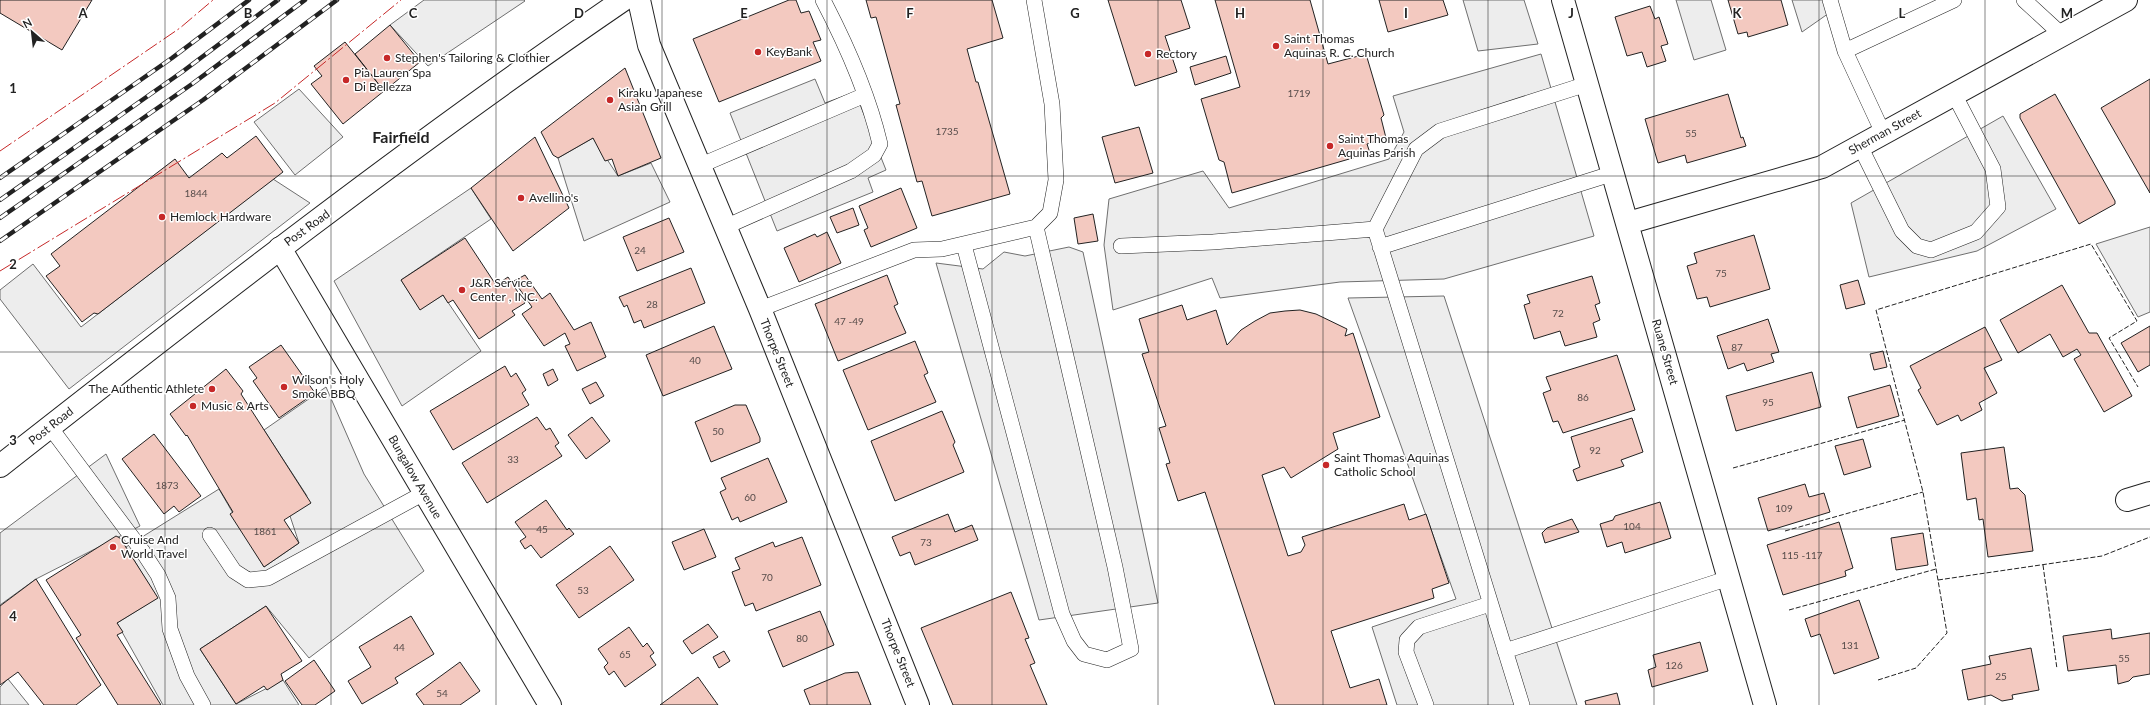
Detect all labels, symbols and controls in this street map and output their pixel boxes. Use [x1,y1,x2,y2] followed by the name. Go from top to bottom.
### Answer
[77,5,88,21] text: A
[244,5,253,21] text: B
[409,5,418,21] text: C
[574,5,584,21] text: D
[740,5,748,21] text: E
[906,5,914,21] text: F
[1070,5,1080,21] text: G
[1235,5,1245,21] text: H
[1404,5,1408,21] text: I
[1568,5,1574,21] text: J
[1733,5,1743,21] text: K
[1899,5,1906,21] text: L
[2061,5,2073,21] text: M
[12,12,52,52] north arrow
[20,15,34,30] text: N
[1284,31,1395,60] place label: Saint Thomas Aquinas R. C. Church
[1271,41,1281,51] marker: Saint Thomas Aquinas R. C. Church
[766,44,813,59] place label: KeyBank
[1156,46,1198,61] place label: Rectory
[753,47,763,57] marker: KeyBank
[1143,49,1153,59] marker: Rectory
[395,50,550,65] place label: Stephen's Tailoring & Clothier
[382,53,392,63] marker: Stephen's Tailoring & Clothier
[354,65,431,94] place label: Pia Lauren Spa Di Bellezza
[341,75,351,85] marker: Pia Lauren Spa Di Bellezza
[9,80,17,96] text: 1
[618,85,703,114] place label: Kiraku Japanese Asian Grill
[1287,87,1311,99] house number: 1719
[605,95,615,105] marker: Kiraku Japanese Asian Grill
[1846,105,1924,158] street label: Sherman Street
[935,125,959,137] house number: 1735
[372,127,430,146] district label: Fairfield
[1685,127,1697,139] house number: 55
[1338,131,1415,160] place label: Saint Thomas Aquinas Parish
[1325,141,1335,151] marker: Saint Thomas Aquinas Parish
[184,187,208,199] house number: 1844
[529,190,578,205] place label: Avellino's
[516,193,526,203] marker: Avellino's
[281,206,333,249] street label: Post Road
[170,209,271,224] place label: Hemlock Hardware
[157,212,167,222] marker: Hemlock Hardware
[634,244,646,256] house number: 24
[9,256,17,272] text: 2
[1715,267,1727,279] house number: 75
[470,275,538,304] place label: J&R Service Center , INC.
[457,285,467,295] marker: J&R Service Center , INC.
[646,298,658,310] house number: 28
[1552,307,1564,319] house number: 72
[834,315,864,327] house number: 47 -49
[757,316,798,390] street label: Thorpe Street
[1649,317,1682,387] street label: Ruane Street
[1731,341,1743,353] house number: 87
[689,354,701,366] house number: 40
[292,372,365,401] place label: Wilson's Holy Smoke BBQ
[88,381,204,396] place label: The Authentic Athlete
[279,382,289,392] marker: Wilson's Holy Smoke BBQ
[207,384,217,394] marker: The Authentic Athlete
[1577,391,1589,403] house number: 86
[1762,396,1774,408] house number: 95
[201,398,269,413] place label: Music & Arts
[188,401,198,411] marker: Music & Arts
[25,403,76,448] street label: Post Road
[712,425,724,437] house number: 50
[9,432,17,448] text: 3
[385,432,446,521] street label: Bungalow Avenue
[1589,444,1601,456] house number: 92
[1334,450,1449,479] place label: Saint Thomas Aquinas Catholic School
[507,453,519,465] house number: 33
[1321,460,1331,470] marker: Saint Thomas Aquinas Catholic School
[155,479,179,491] house number: 1873
[744,491,756,503] house number: 60
[1775,502,1793,514] house number: 109
[1623,520,1641,532] house number: 104
[536,523,548,535] house number: 45
[253,525,277,537] house number: 1861
[121,532,187,561] place label: Cruise And World Travel
[920,536,932,548] house number: 73
[108,542,118,552] marker: Cruise And World Travel
[1781,549,1823,561] house number: 115 -117
[761,571,773,583] house number: 70
[577,584,589,596] house number: 53
[9,608,17,624] text: 4
[878,616,919,690] street label: Thorpe Street
[796,632,808,644] house number: 80
[1841,639,1859,651] house number: 131
[393,641,405,653] house number: 44
[619,648,631,660] house number: 65
[2118,652,2130,664] house number: 55
[1665,659,1683,671] house number: 126
[1995,670,2007,682] house number: 25
[436,687,448,699] house number: 54

